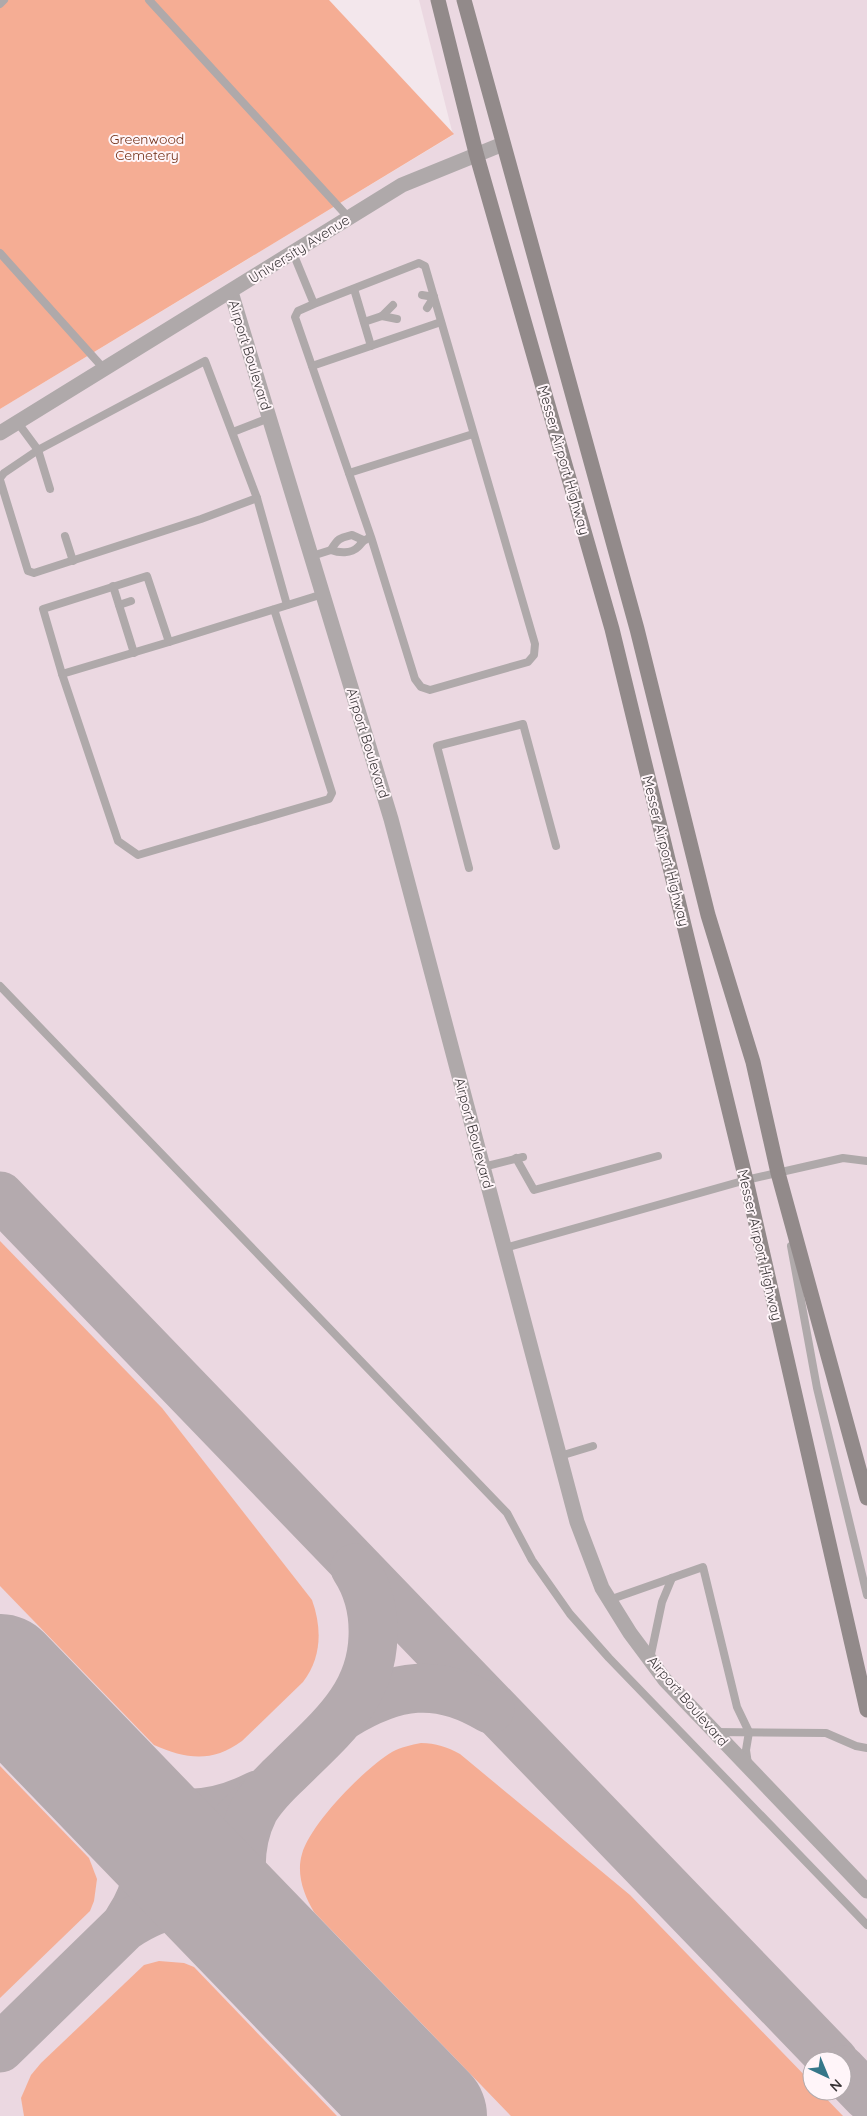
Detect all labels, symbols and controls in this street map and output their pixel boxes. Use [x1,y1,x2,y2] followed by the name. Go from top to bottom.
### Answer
[110,130,184,164] park label: Greenwood Cemetery
[245,211,353,287] street label: University Avenue
[225,298,275,412] street label: Airport Boulevard
[534,383,594,537] street label: Messer Airport Highway
[343,686,393,800] street label: Airport Boulevard
[639,774,693,928] street label: Messer Airport Highway
[451,1076,497,1190] street label: Airport Boulevard
[734,1168,786,1322] street label: Messer Airport Highway
[644,1652,732,1750] street label: Airport Boulevard
[802,2051,852,2101] north arrow
[826,2075,846,2095] text: N

